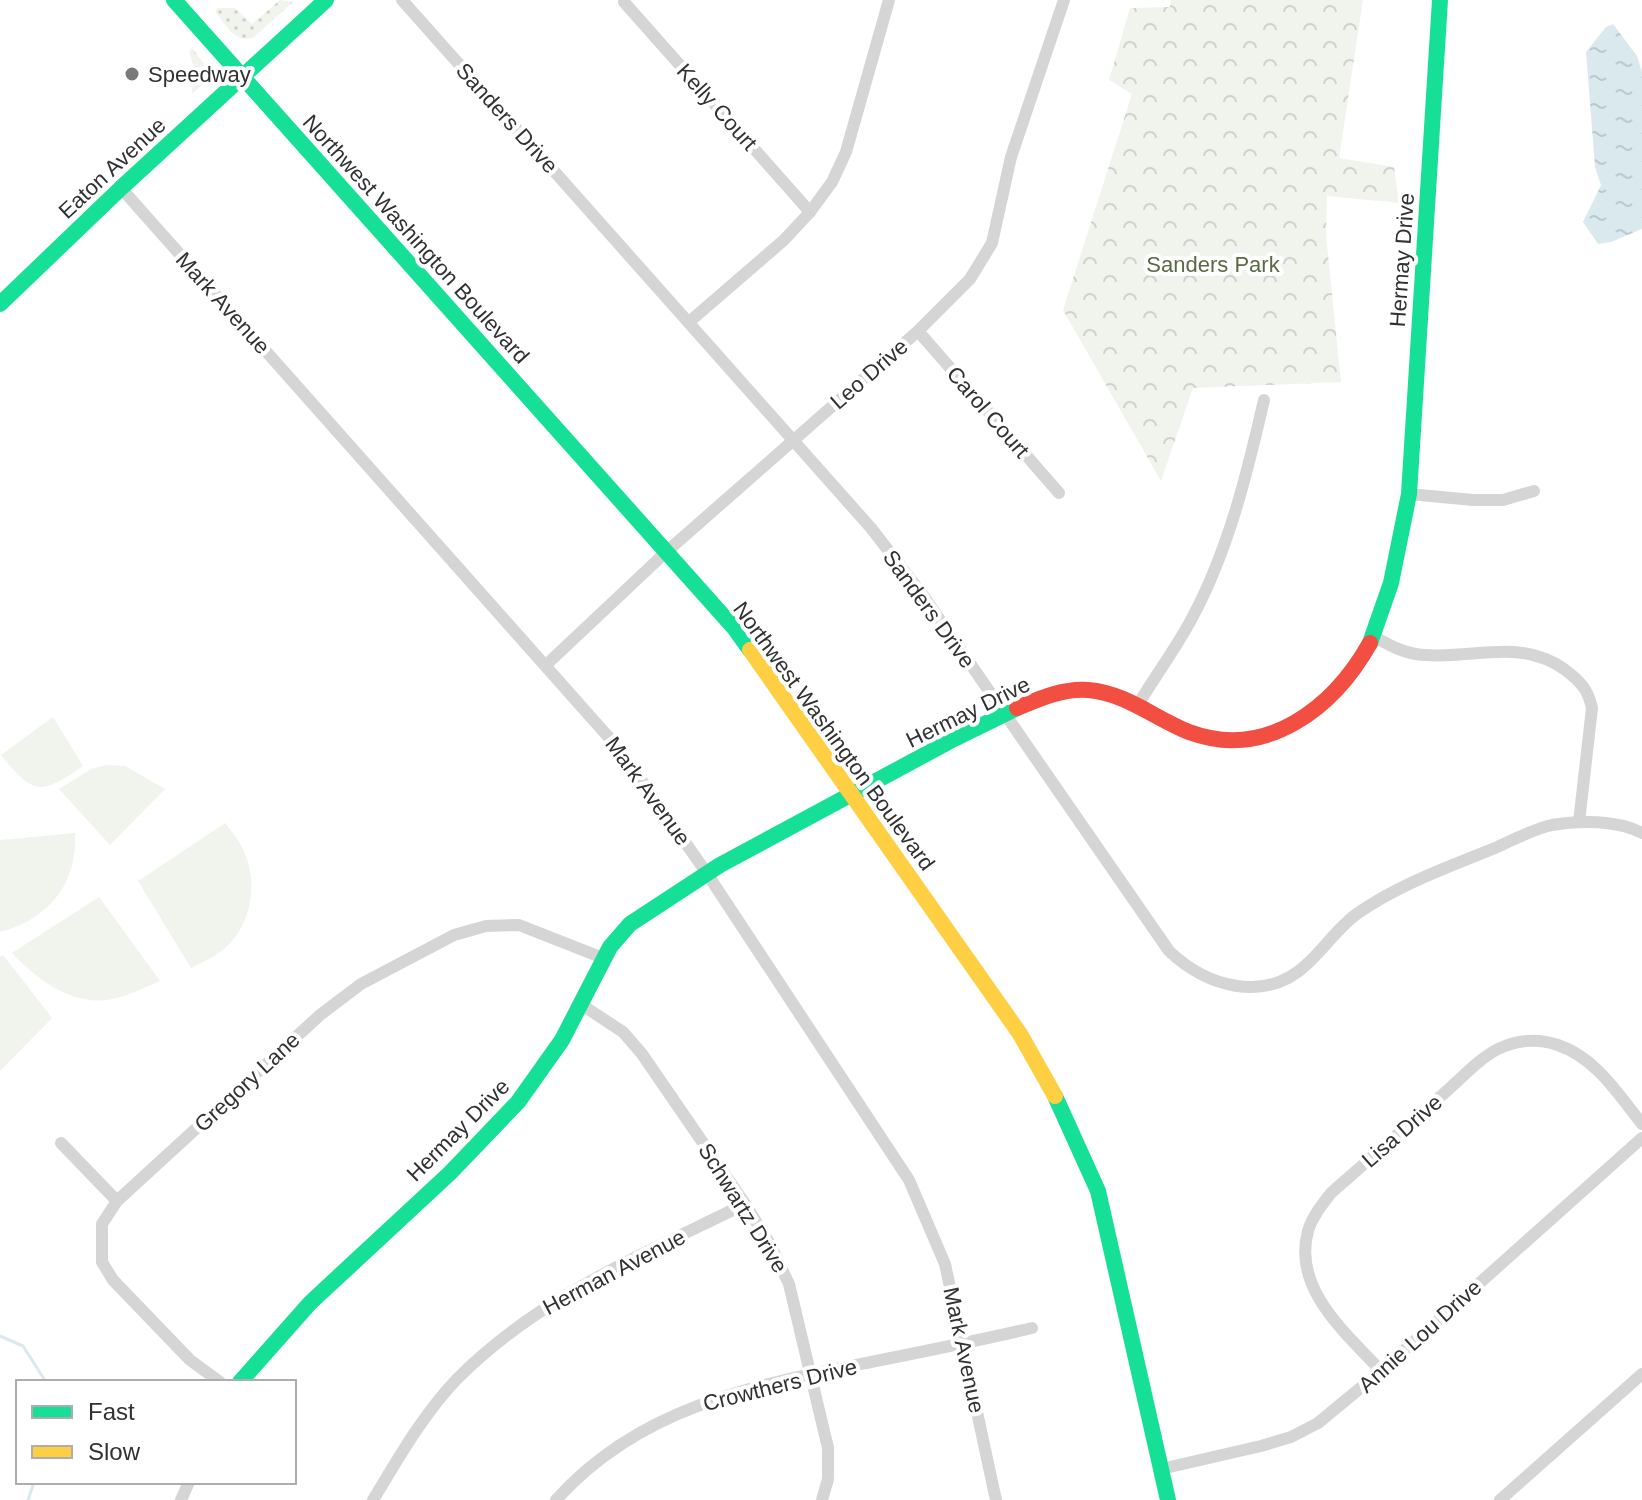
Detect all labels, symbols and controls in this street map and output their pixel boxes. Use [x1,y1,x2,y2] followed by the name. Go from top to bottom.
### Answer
[451,58,563,178] street label: Sanders Drive
[672,59,762,155] street label: Kelly Court
[148,62,251,87] place label: Speedway
[123,65,141,83] marker: Speedway
[298,110,534,368] street label: Northwest Washington Boulevard
[54,112,170,224] street label: Eaton Avenue
[1385,192,1419,328] street label: Hermay Drive
[171,247,275,359] street label: Mark Avenue
[1146,252,1281,277] park label: Sanders Park
[825,334,913,414] street label: Leo Drive
[942,361,1034,463] street label: Carol Court
[878,545,980,673] street label: Sanders Drive
[728,597,940,875] street label: Northwest Washington Boulevard
[902,671,1034,753] street label: Hermay Drive
[600,732,696,850] street label: Mark Avenue
[189,1027,305,1137] street label: Gregory Lane
[402,1074,514,1186] street label: Hermay Drive
[1357,1089,1447,1173] street label: Lisa Drive
[693,1139,793,1277] street label: Schwartz Drive
[539,1224,689,1320] street label: Herman Avenue
[1353,1274,1487,1398] street label: Annie Lou Drive
[938,1285,990,1415] street label: Mark Avenue
[700,1354,860,1416] street label: Crowthers Drive
[16,1380,296,1484] legend
[88,1398,135,1425] text: Fast
[88,1438,141,1465] text: Slow

